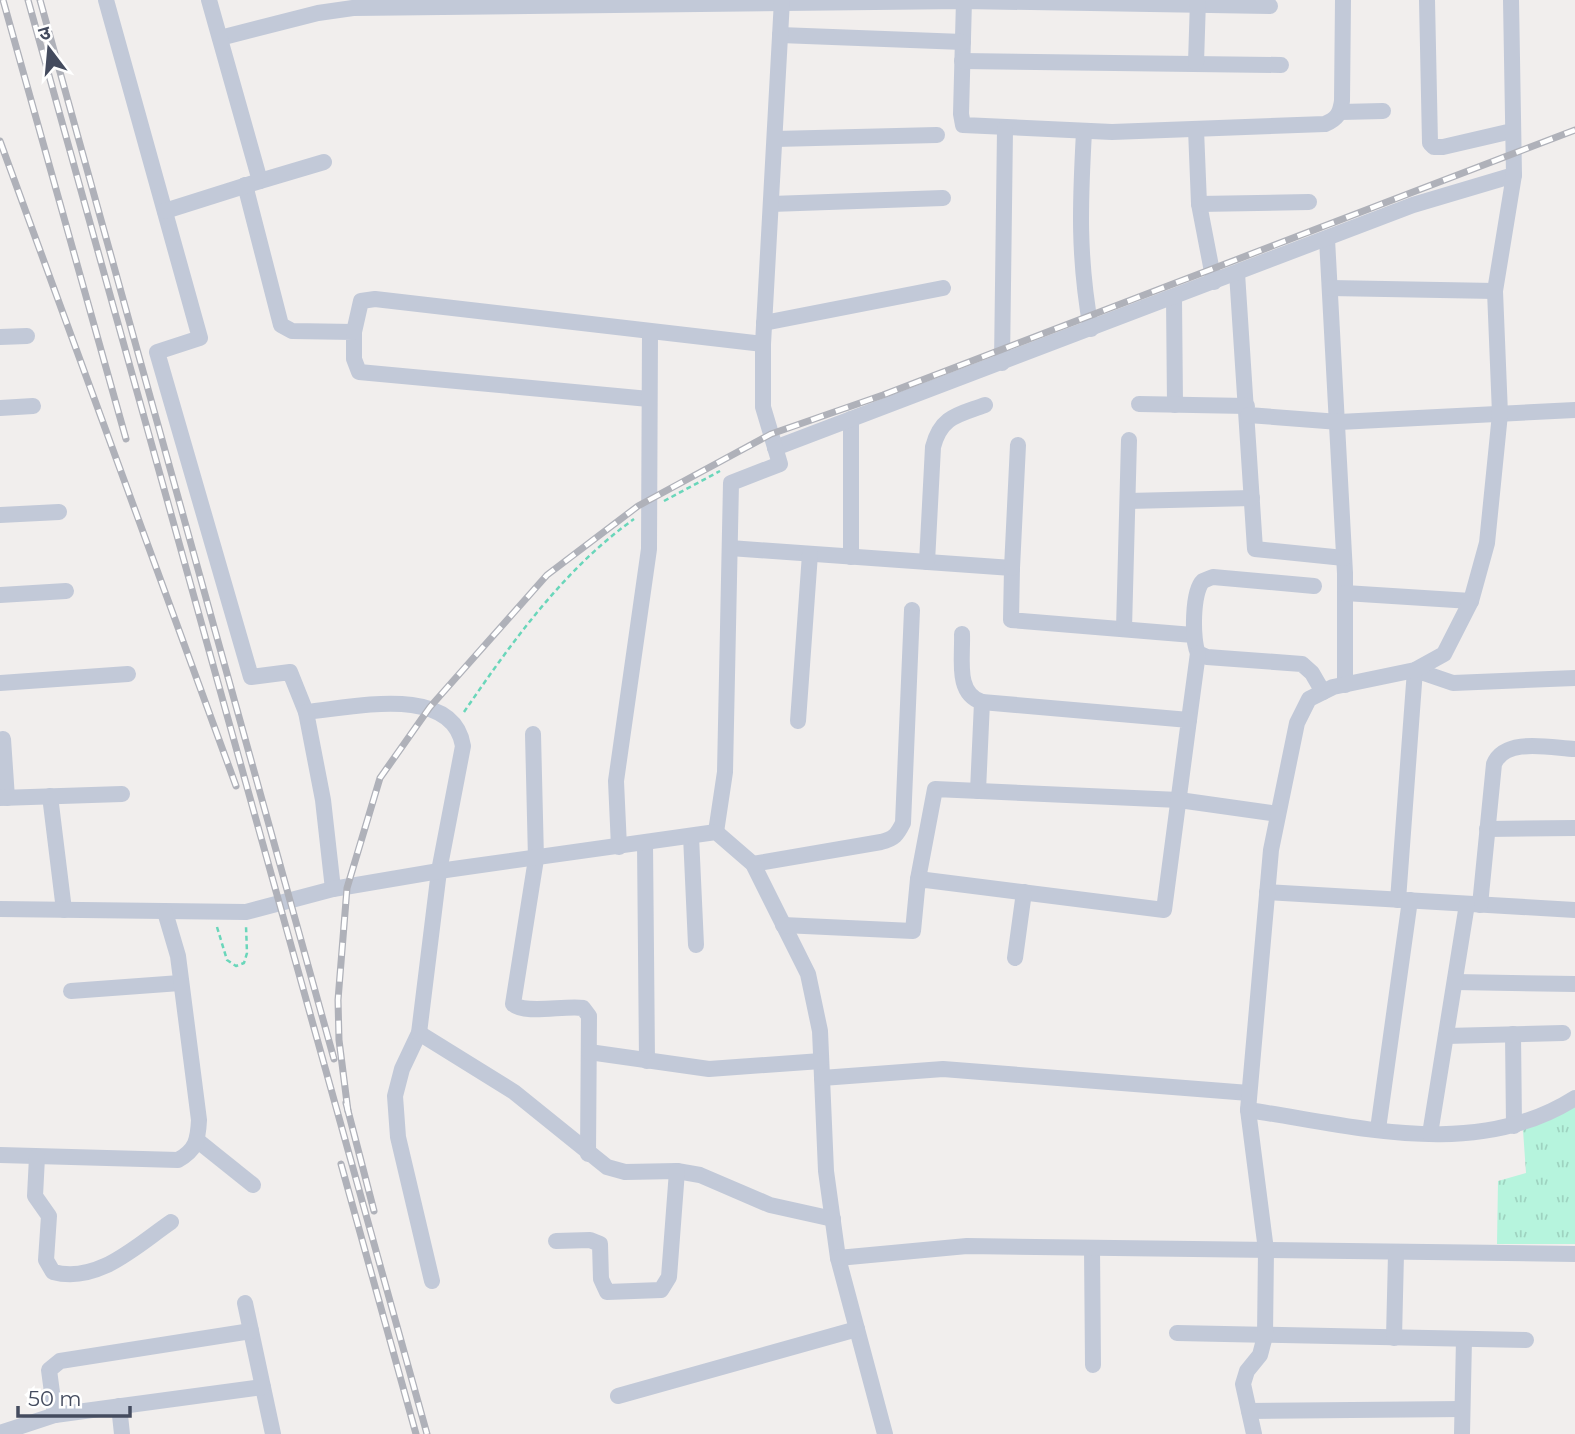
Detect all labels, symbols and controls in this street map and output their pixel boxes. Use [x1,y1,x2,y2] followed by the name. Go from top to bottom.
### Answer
[14,14,84,84] north arrow
[36,20,54,46] text: उ
[18,1374,130,1418] scale bar
[28,1386,82,1411] text: 50 m

